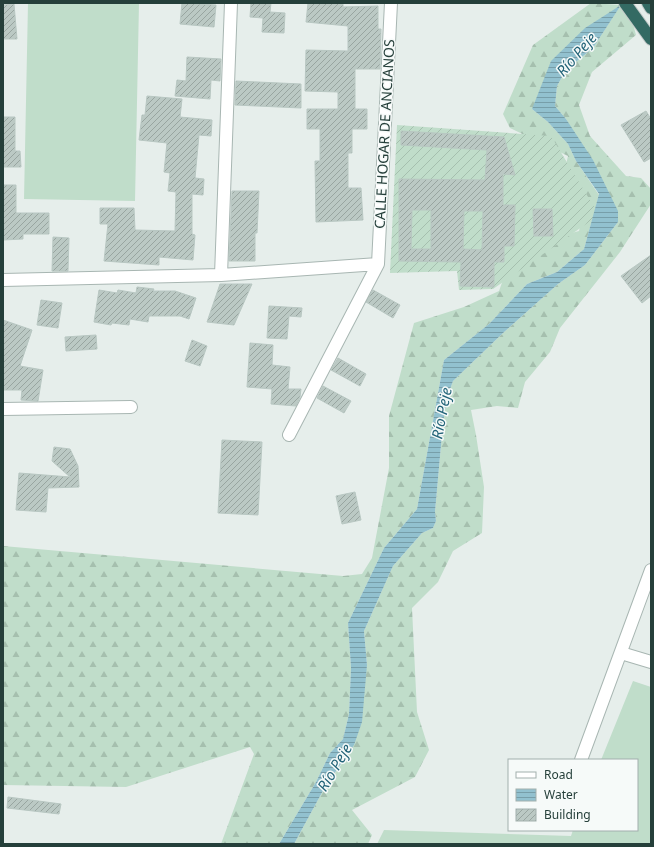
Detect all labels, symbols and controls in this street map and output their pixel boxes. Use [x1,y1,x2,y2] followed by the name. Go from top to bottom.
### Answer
[551,27,601,80] water label: Río Peje
[370,38,398,229] street label: CALLE HOGAR DE ANCIANOS
[426,385,456,441] water label: Río Peje
[312,739,356,795] water label: Río Peje
[508,759,638,831] legend
[544,766,573,783] text: Road
[544,786,578,803] text: Water
[544,806,591,823] text: Building

